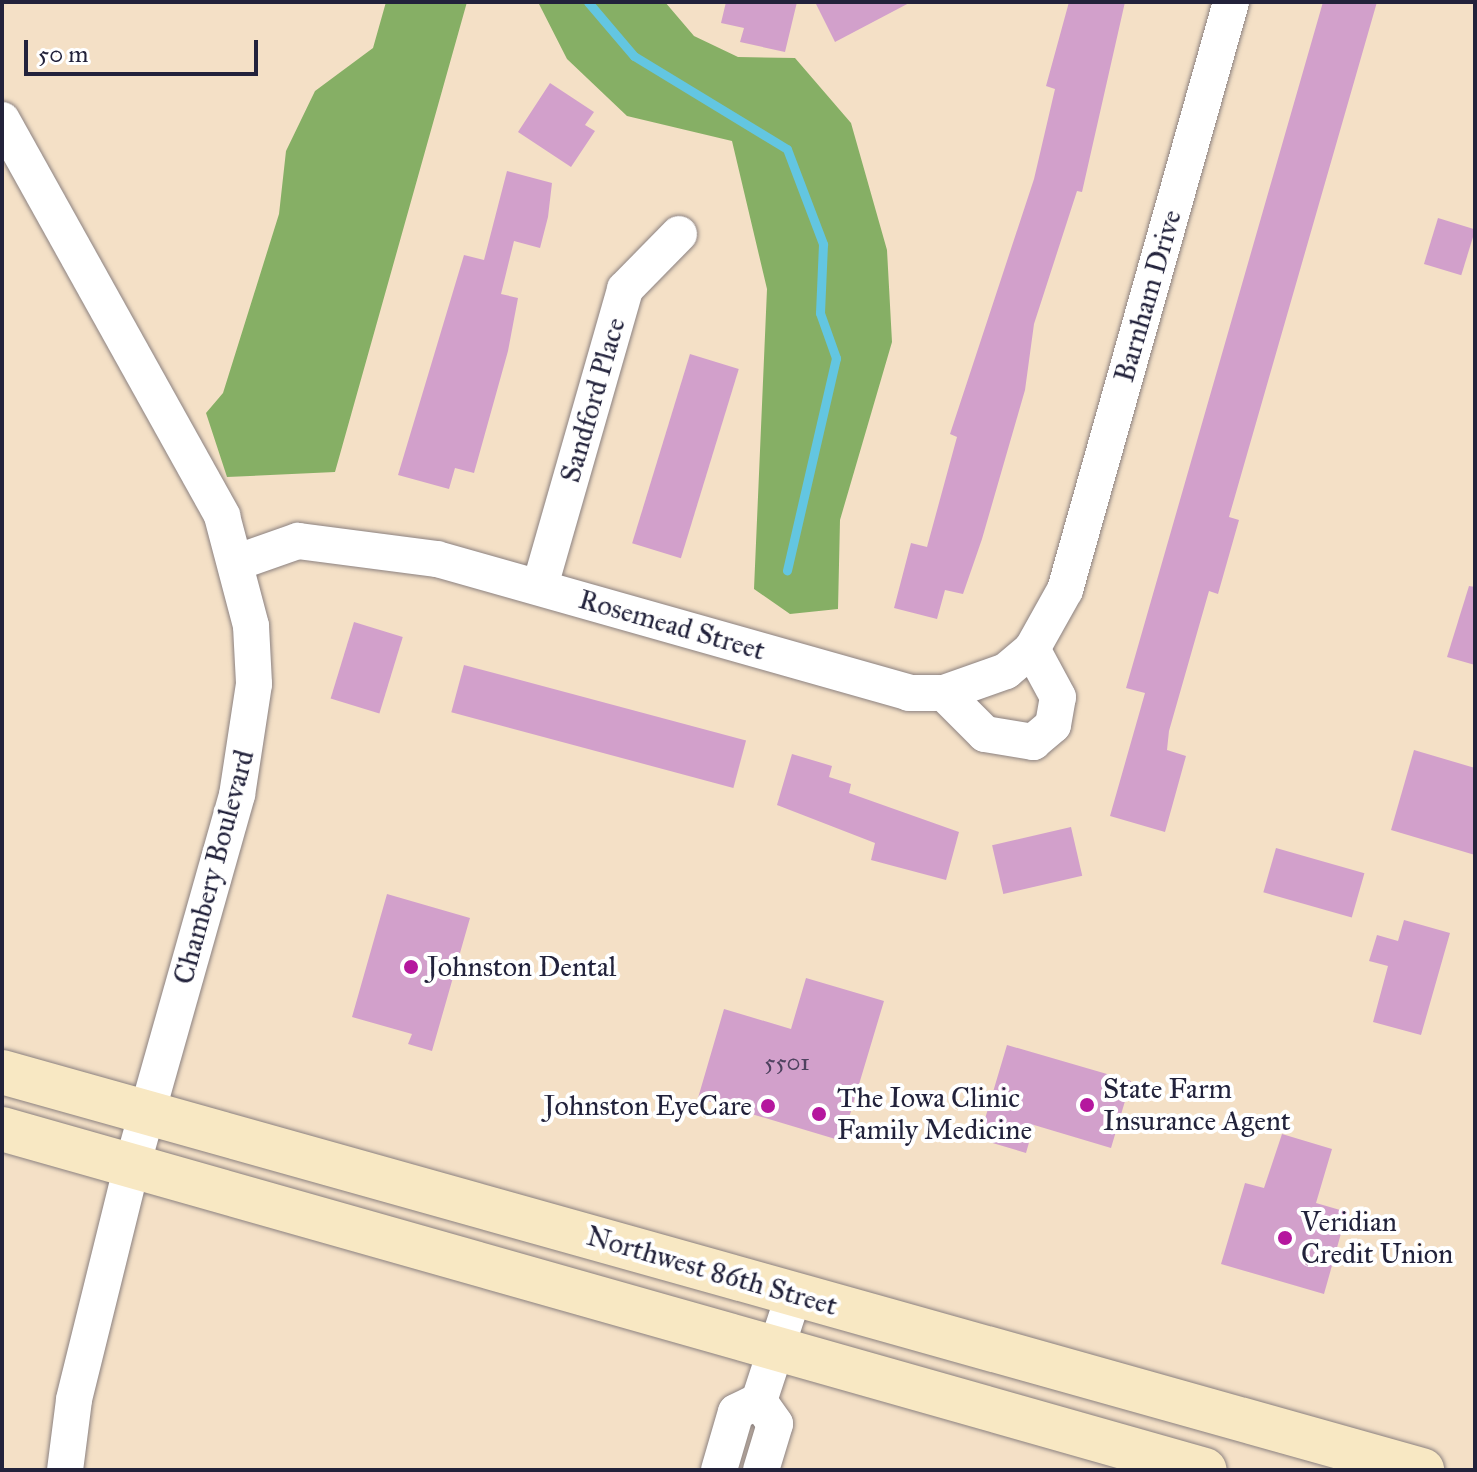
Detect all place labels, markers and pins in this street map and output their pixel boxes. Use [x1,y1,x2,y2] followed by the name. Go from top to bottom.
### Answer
[427,950,616,984] place label: Johnston Dental
[402,958,420,976] marker: Johnston Dental
[1103,1072,1291,1138] place label: State Farm Insurance Agent
[837,1081,1032,1147] place label: The Iowa Clinic Family Medicine
[544,1089,752,1123] place label: Johnston EyeCare
[1078,1096,1096,1114] marker: State Farm Insurance Agent
[759,1097,777,1115] marker: Johnston EyeCare
[808,1103,830,1125] marker: The Iowa Clinic Family Medicine
[1301,1205,1453,1271] place label: Veridian Credit Union
[1276,1229,1294,1247] marker: Veridian Credit Union

